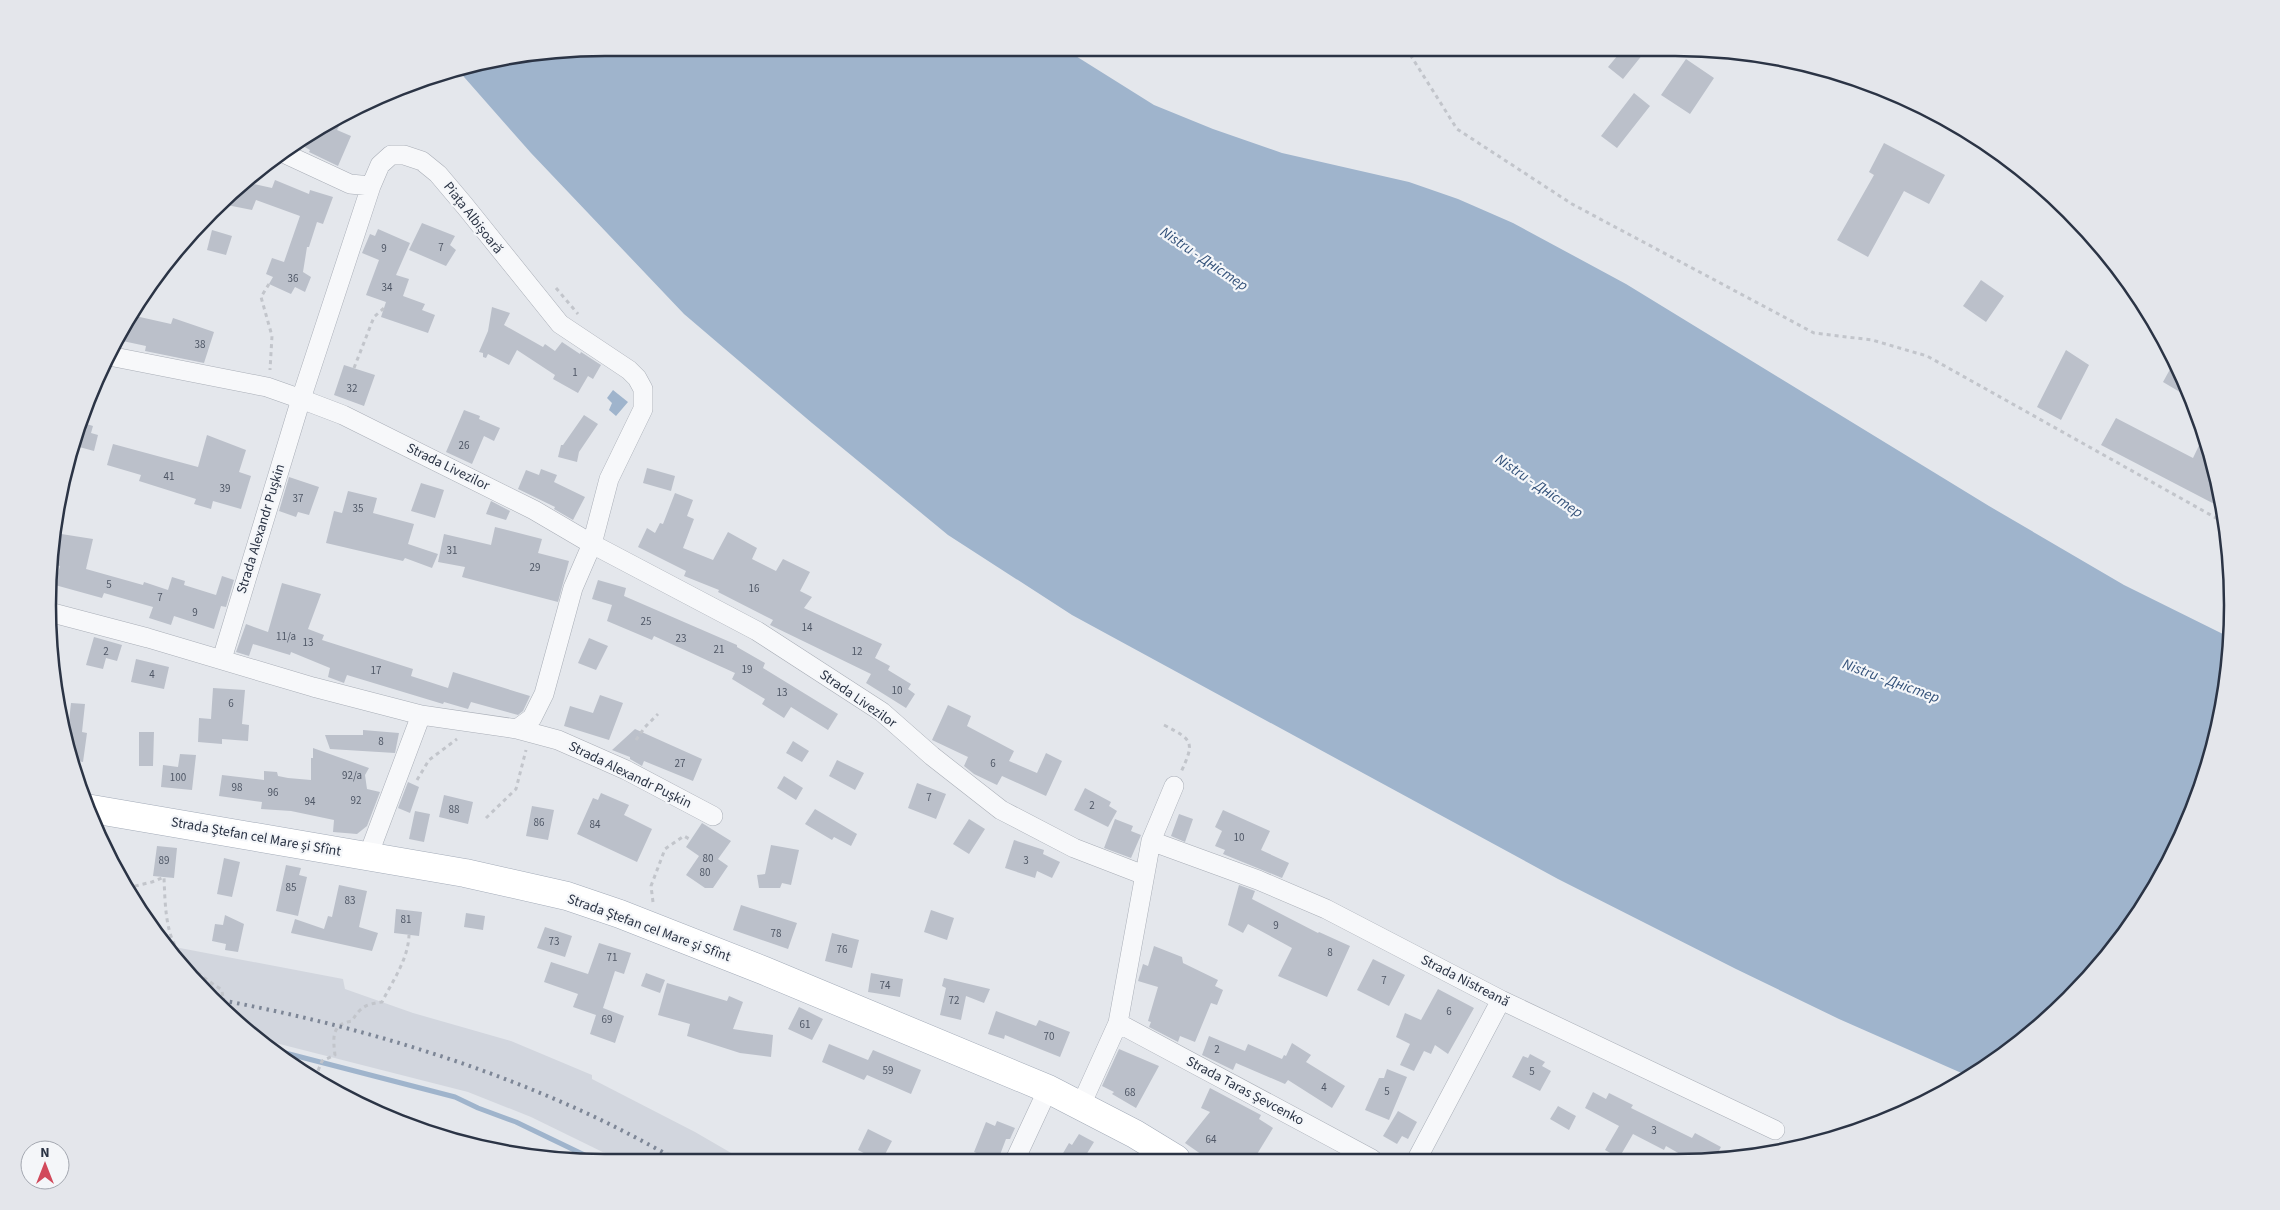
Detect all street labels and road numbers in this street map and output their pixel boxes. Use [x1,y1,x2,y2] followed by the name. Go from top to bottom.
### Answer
[438,178,508,258] street label: Piața Albișoară
[403,438,493,496] street label: Strada Livezilor
[232,462,290,596] street label: Strada Alexandr Pușkin
[815,665,901,733] street label: Strada Livezilor
[565,736,695,814] street label: Strada Alexandr Pușkin
[169,812,343,862] street label: Strada Ştefan cel Mare şi Sfînt
[565,889,734,967] street label: Strada Ştefan cel Mare şi Sfînt
[1417,950,1513,1012] street label: Strada Nistreană
[1183,1051,1307,1131] street label: Strada Taras Șevcenko

